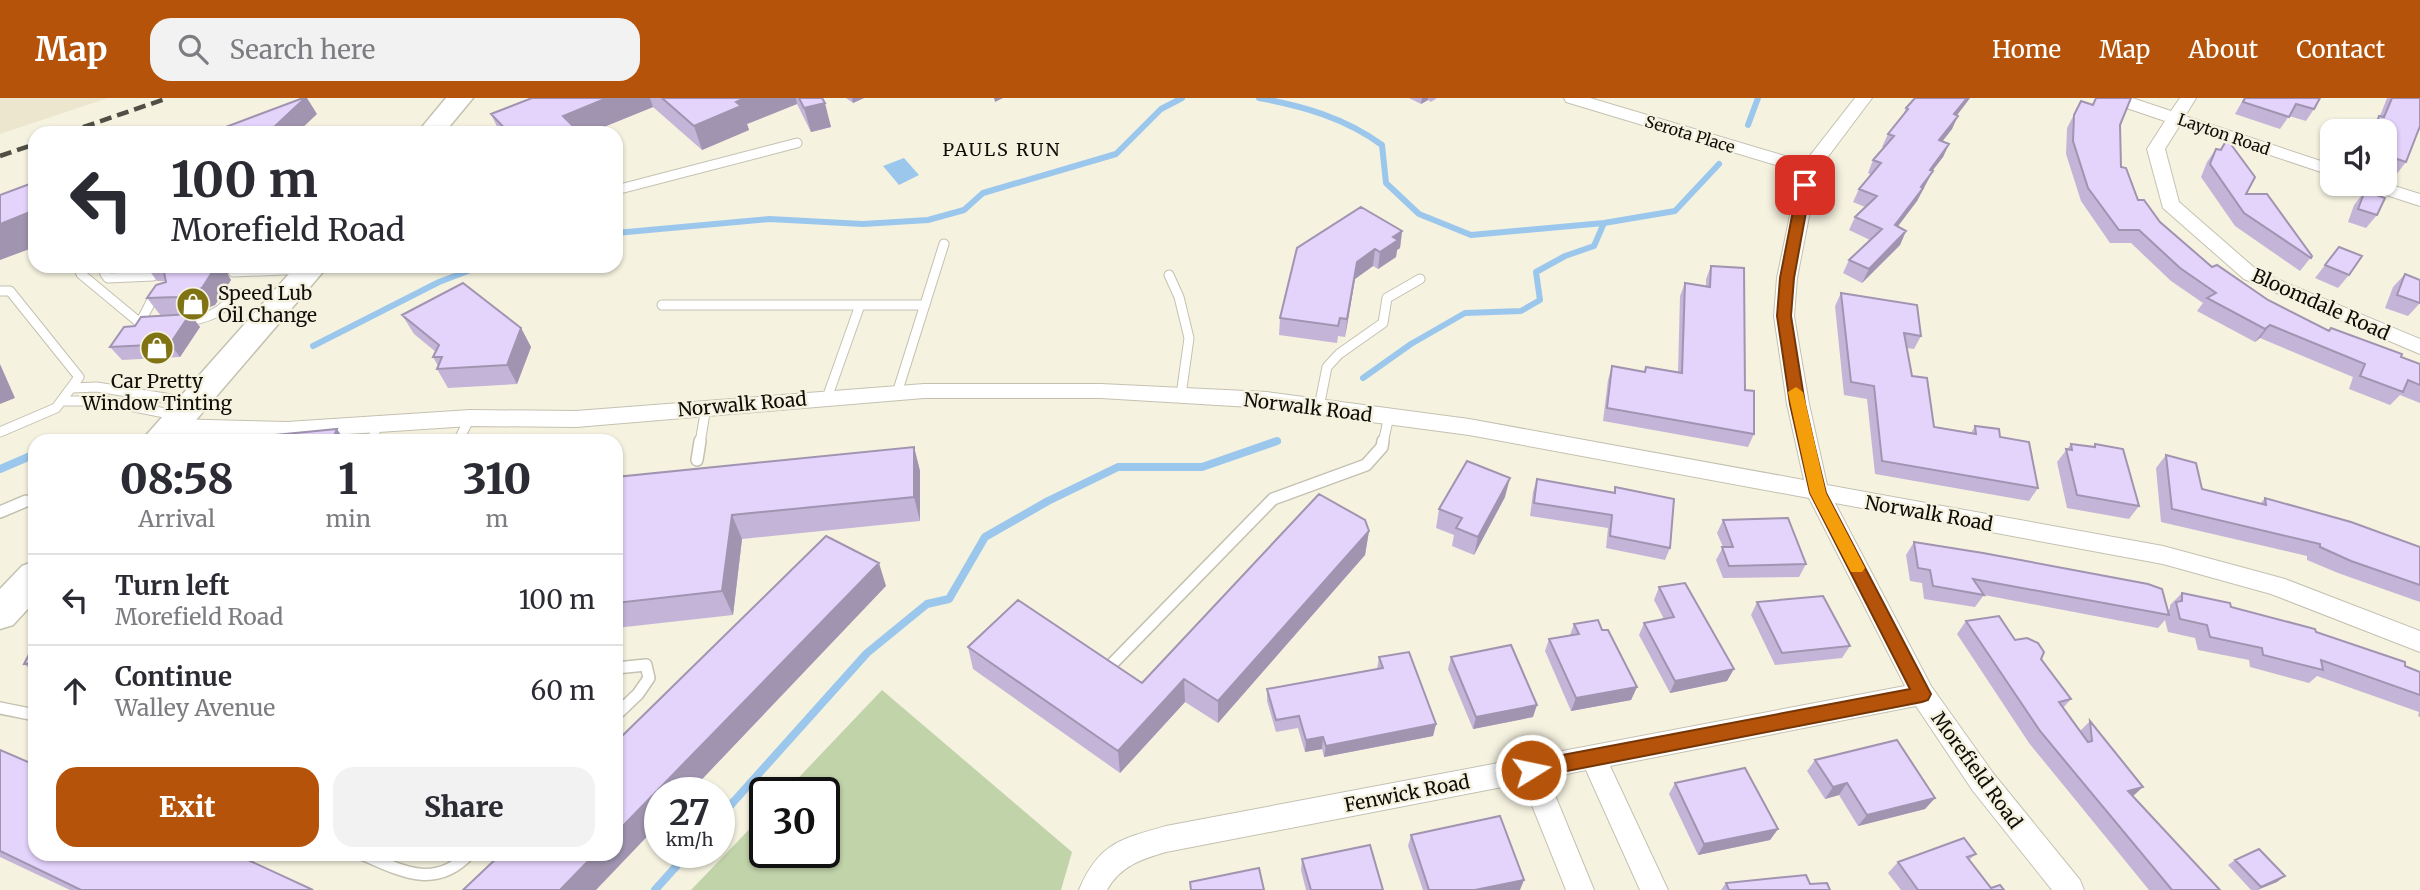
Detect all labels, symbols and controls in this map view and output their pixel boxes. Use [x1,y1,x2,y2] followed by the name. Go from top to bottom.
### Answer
[150,18,640,81] search box
[35,29,108,70] text: Map
[174,30,212,68] icon: search
[230,33,375,66] text: Search here
[1992,34,2061,65] text: Home
[2099,34,2150,65] text: Map
[2188,34,2258,65] text: About
[2296,34,2385,65] text: Contact
[2175,109,2273,159] street label: Layton Road
[1643,111,1737,157] street label: Serota Place
[2320,119,2397,196] map controls
[2320,119,2397,196] button: sound
[943,138,1061,161] district label: PAULS RUN
[171,149,318,210] text: 100 m
[56,154,147,245] icon: left
[1775,155,1835,215] pin
[1786,166,1824,204] icon: arrive
[171,210,405,250] text: Morefield Road
[2248,263,2394,345] street label: Bloomdale Road
[218,281,317,327] place label: Speed Lub Oil Change
[174,285,212,323] shop icon: Speed Lub Oil Change
[138,329,176,367] shop icon: Car Pretty Window Tinting
[81,369,232,415] place label: Car Pretty Window Tinting
[676,386,808,422] street label: Norwalk Road
[1242,387,1374,427] street label: Norwalk Road
[120,453,234,505] text: 08:58
[338,453,358,505] text: 1
[463,453,531,505] text: 310
[1863,490,1995,536] street label: Norwalk Road
[138,504,215,533] text: Arrival
[325,504,371,533] text: min
[486,504,508,533] text: m
[115,569,229,602] text: Turn left
[56,581,94,619] icon: left
[519,583,595,616] text: 100 m
[115,602,283,631] text: Morefield Road
[115,660,232,693] text: Continue
[56,672,94,710] icon: ahead
[531,674,595,707] text: 60 m
[115,693,275,722] text: Walley Avenue
[1926,707,2028,833] street label: Morefield Road
[1494,733,1568,807] position arrow
[56,767,319,847] button: Exit
[333,767,595,847] button: Share
[1342,769,1472,817] street label: Fenwick Road
[749,777,840,868] speed limit sign: 30
[669,791,710,835] text: 27
[666,828,713,851] text: km/h

